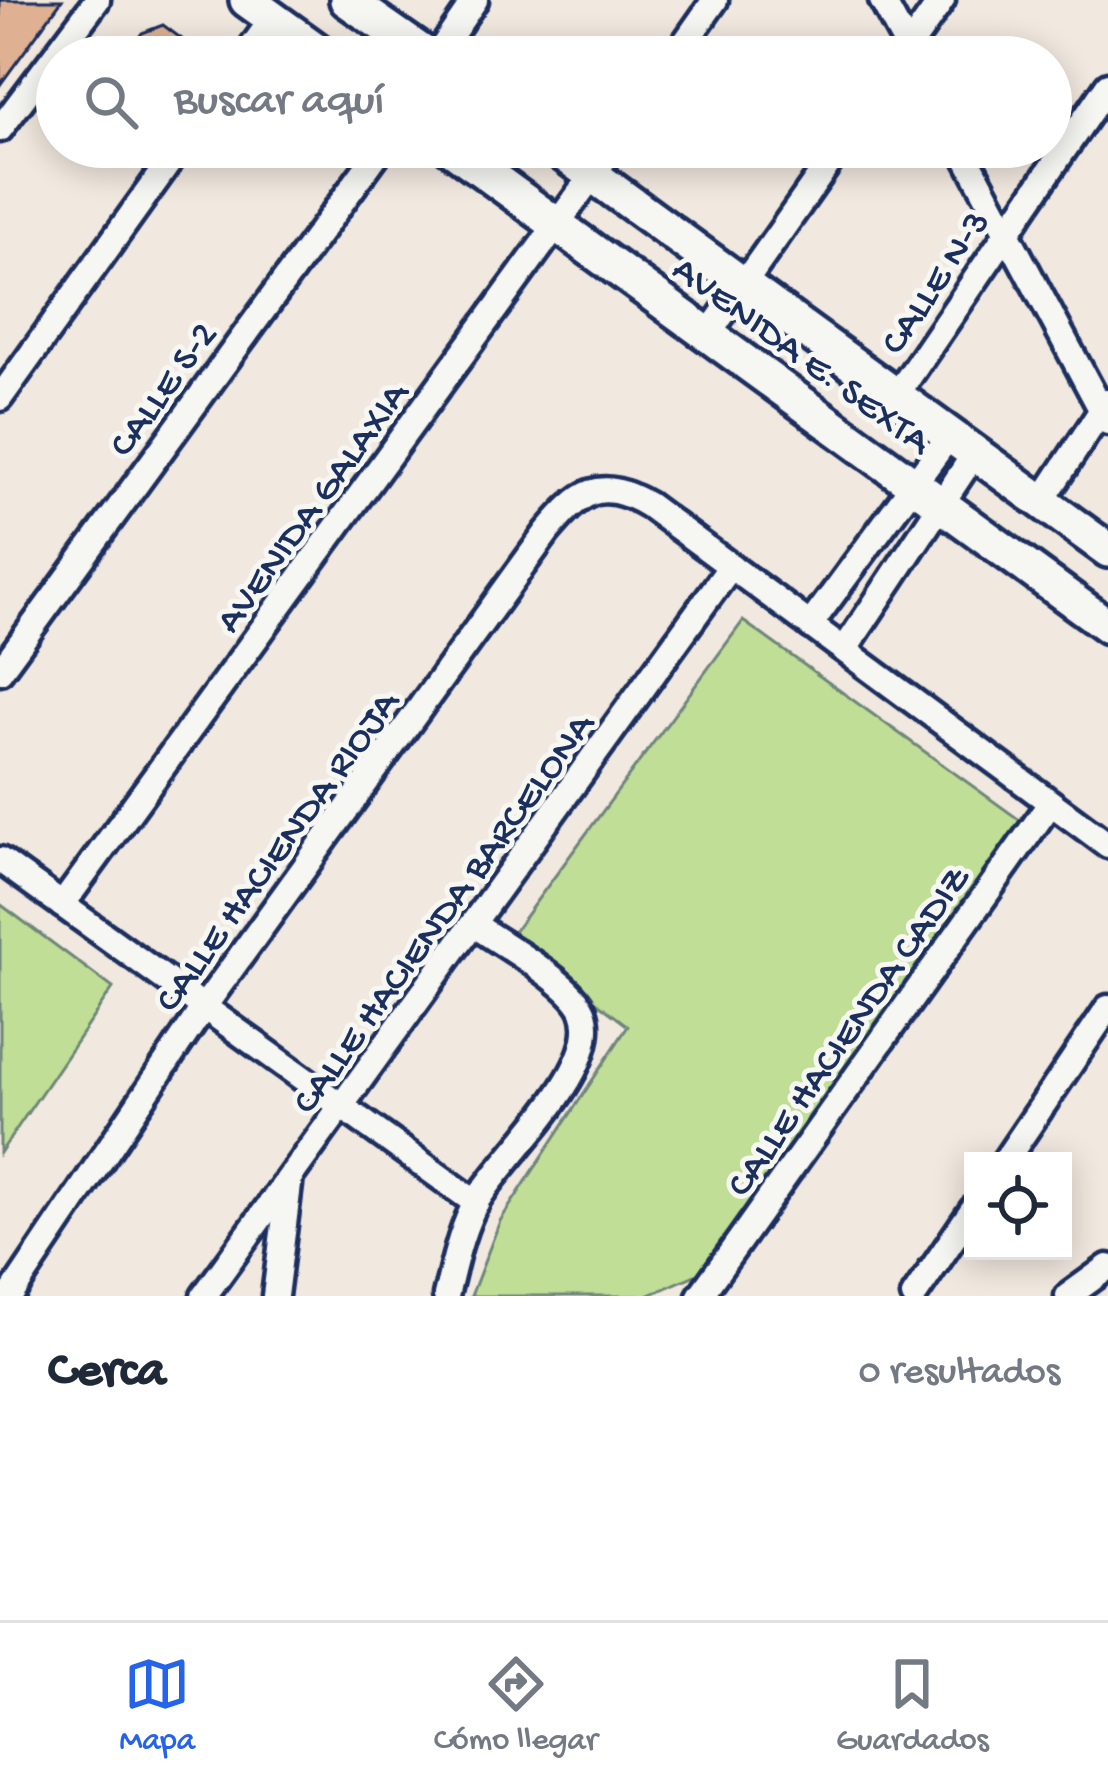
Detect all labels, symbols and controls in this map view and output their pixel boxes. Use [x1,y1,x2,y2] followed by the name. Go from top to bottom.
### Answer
[36,36,1072,168] search box
[78,69,144,135] icon: search
[174,76,384,129] text: Buscar aquí
[873,203,1003,365] street label: CALLE N-3
[662,248,940,468] street label: AVENIDA E. SEXTA
[101,315,230,468] street label: CALLE S-2
[208,373,422,644] street label: AVENIDA GALAXIA
[147,682,413,1023] street label: CALLE HACIENDA RIOJA
[285,704,608,1125] street label: CALLE HACIENDA BARCELONA
[719,858,983,1207] street label: CALLE HACIENDA CADIZ
[964,1152,1072,1260] map controls
[964,1152,1072,1260] button: locate
[48,1344,166,1404] text: Cerca
[858,1351,1060,1397] text: 0 resultados
[119,1651,195,1761] tab: Mapa
[434,1651,597,1761] tab: Cómo llegar
[836,1651,989,1761] tab: Guardados

